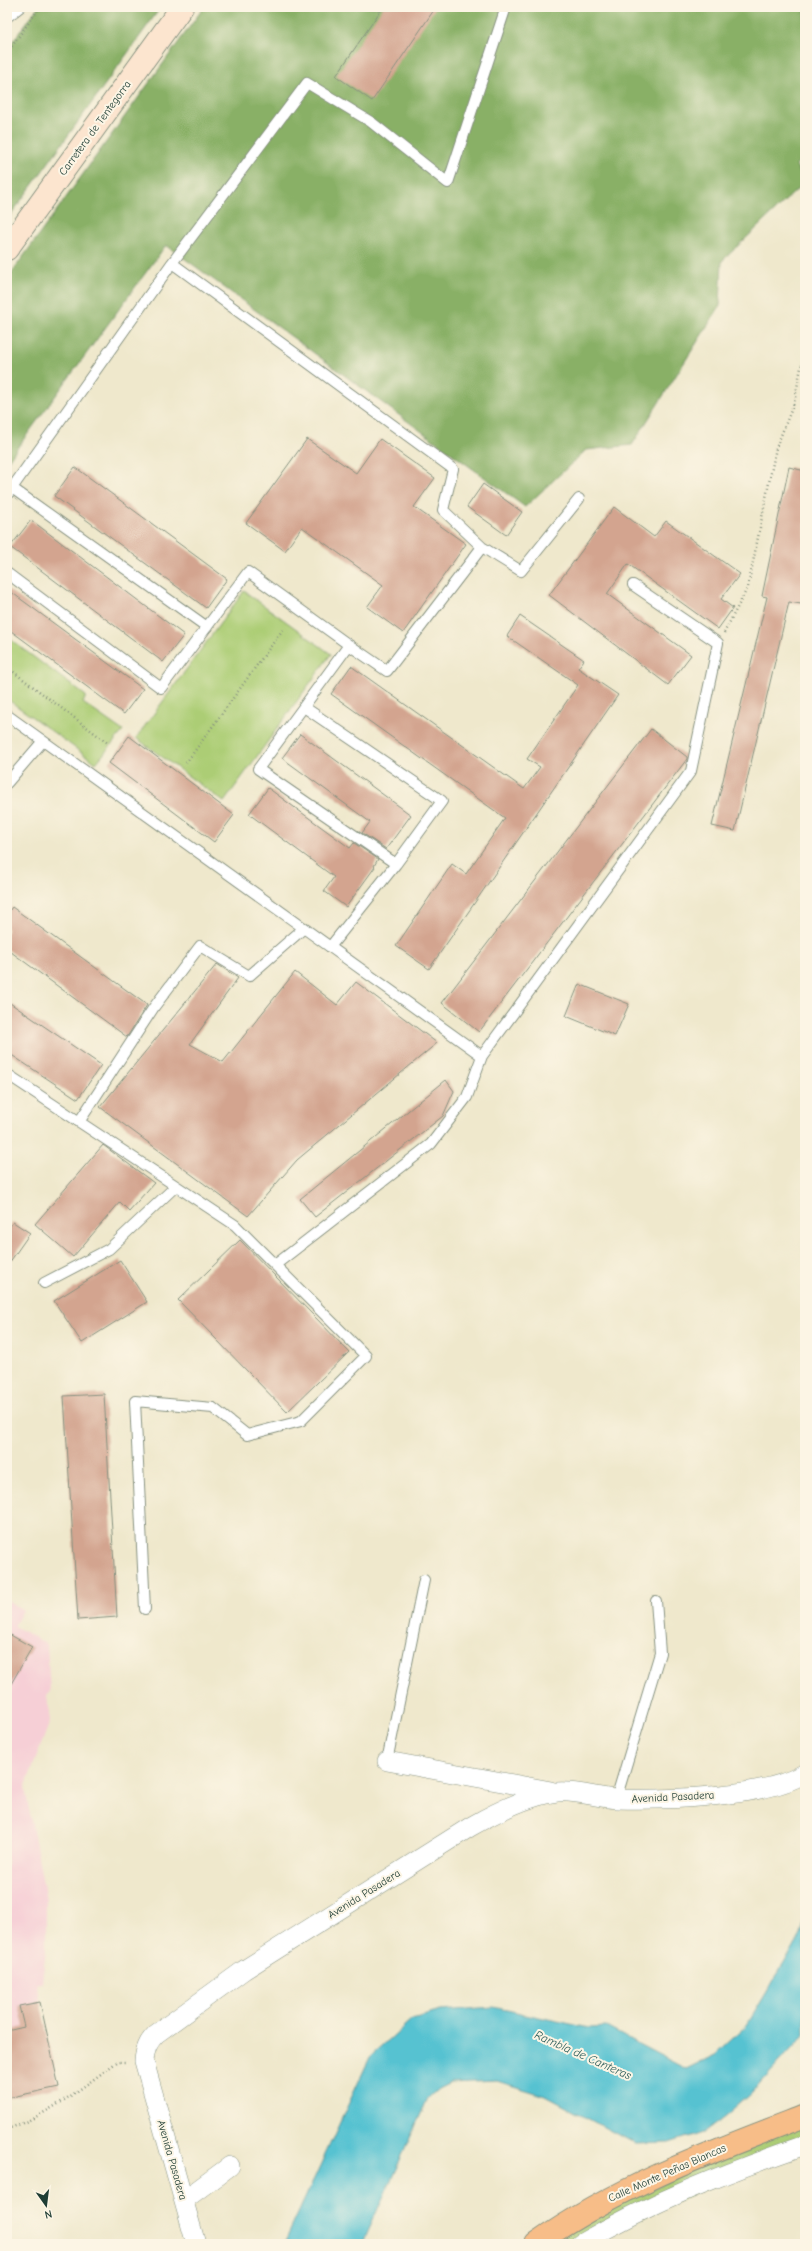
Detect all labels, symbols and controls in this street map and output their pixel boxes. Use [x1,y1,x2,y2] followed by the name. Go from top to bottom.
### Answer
[56,78,134,178] street label: Carretera de Tentegorra
[631,1788,715,1806] street label: Avenida Pasadera
[325,1867,403,1921] street label: Avenida Pasadera
[533,2027,633,2083] water label: Rambla de Canteras
[154,2118,190,2202] street label: Avenida Pasadera
[606,2141,728,2205] street label: Calle Monte Peñas Blancas
[26,2185,66,2225] north arrow
[43,2207,53,2221] text: N

